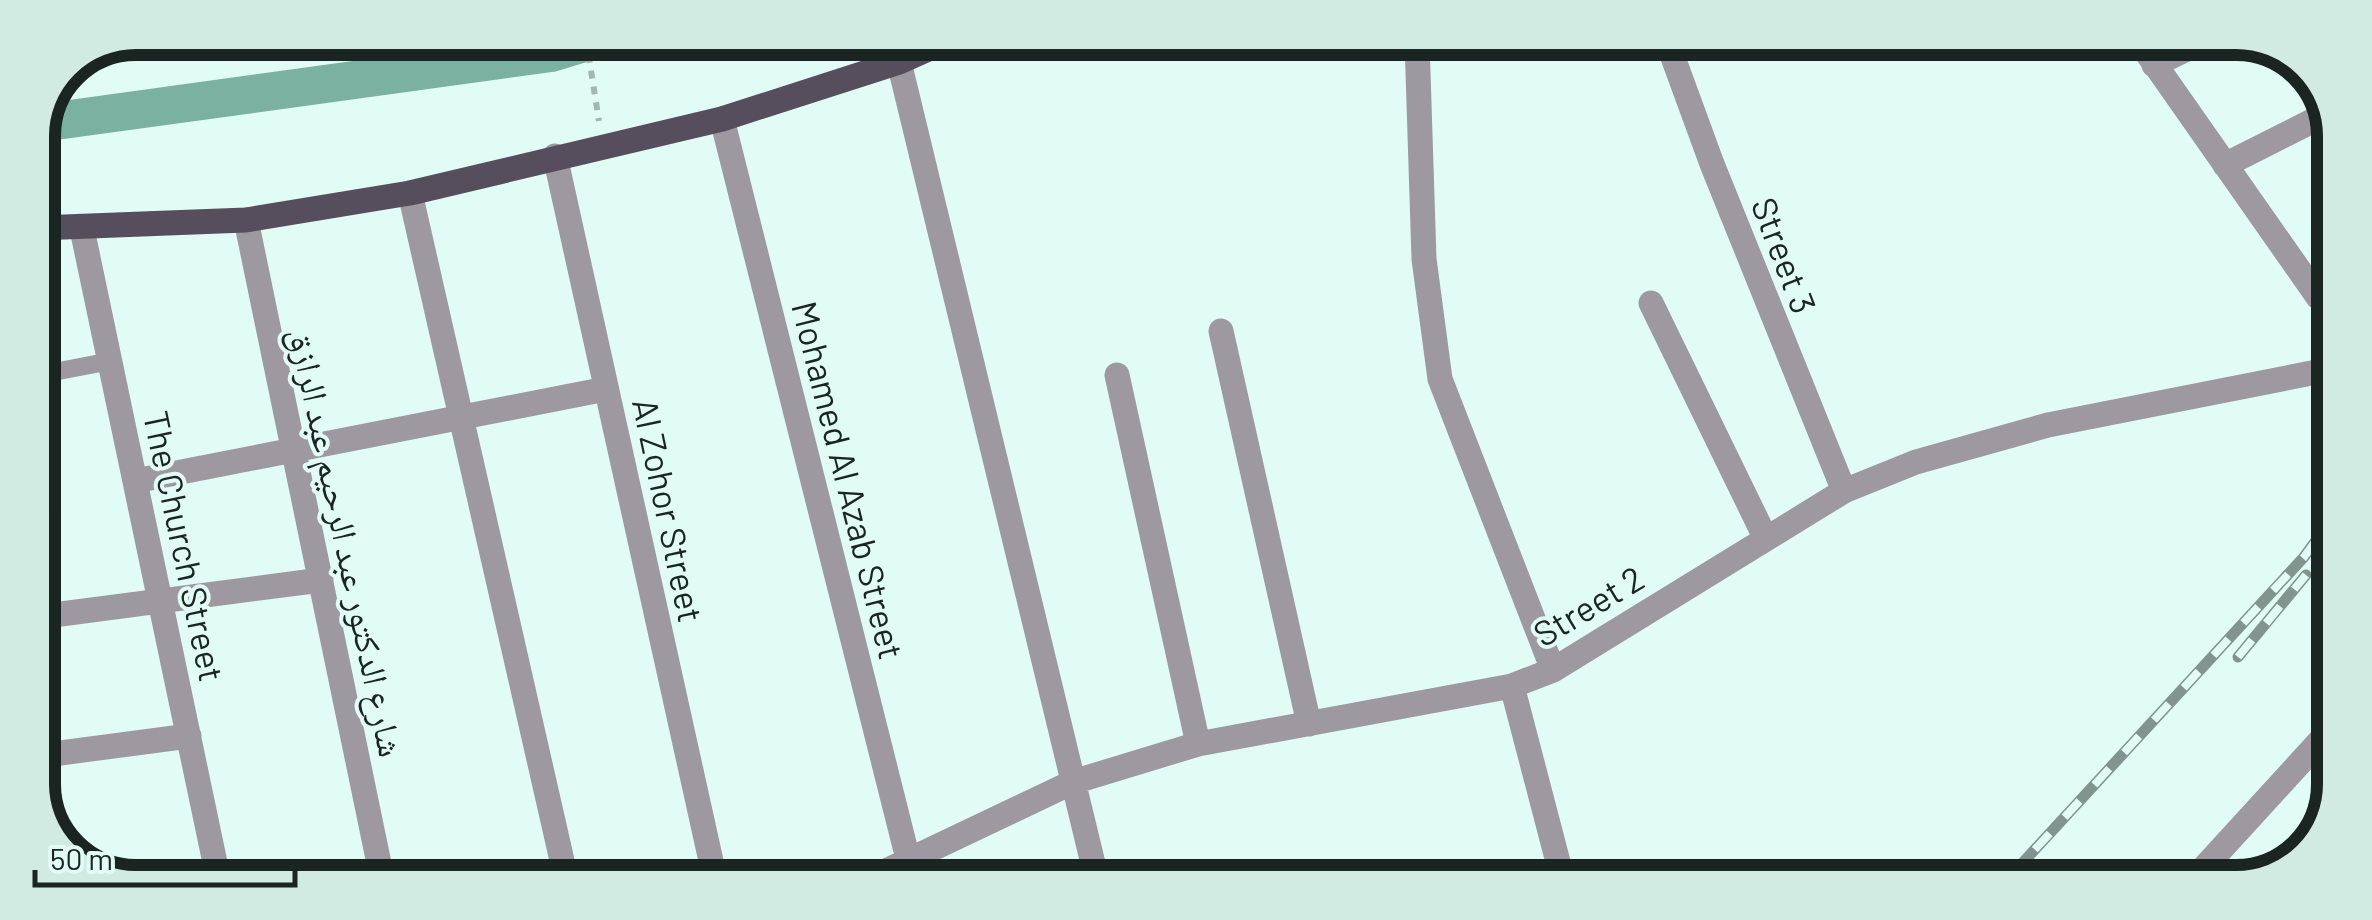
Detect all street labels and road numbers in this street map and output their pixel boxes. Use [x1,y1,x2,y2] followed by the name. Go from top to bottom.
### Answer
[1744,191,1826,319] street label: Street 3
[784,297,914,663] street label: Mohamed Al Azab Street
[278,324,414,761] street label: شارع الدكتور عبد الرحيم عبد الرازق
[625,394,713,626] street label: Al Zohor Street
[136,407,234,685] street label: The Church Street
[1525,556,1651,654] street label: Street 2

